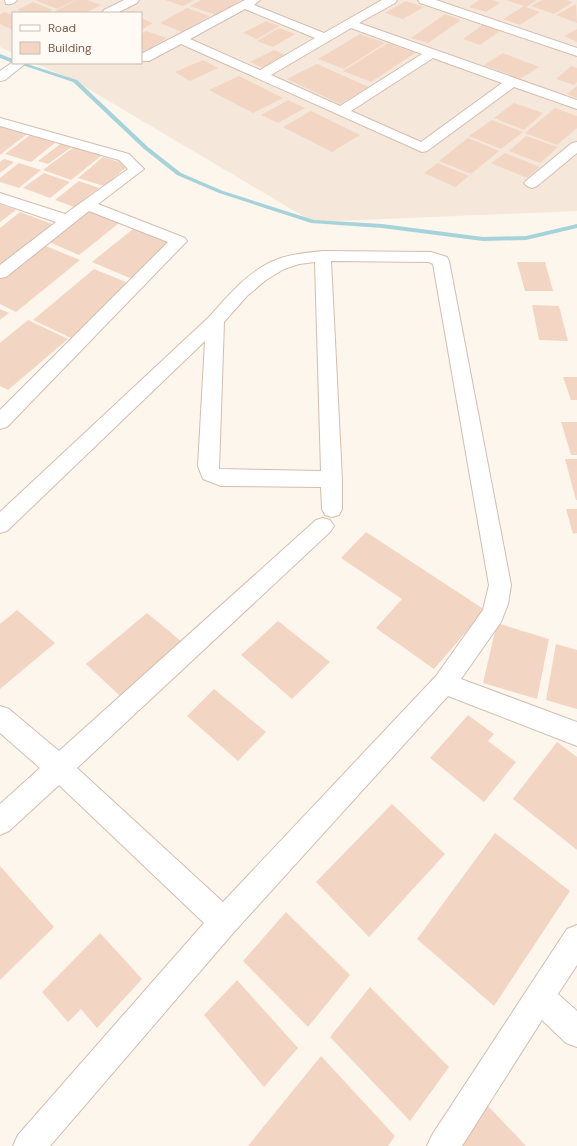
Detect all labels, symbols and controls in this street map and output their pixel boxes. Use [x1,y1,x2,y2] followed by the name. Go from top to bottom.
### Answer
[12,12,142,64] legend
[48,20,76,36] text: Road
[48,40,92,56] text: Building

